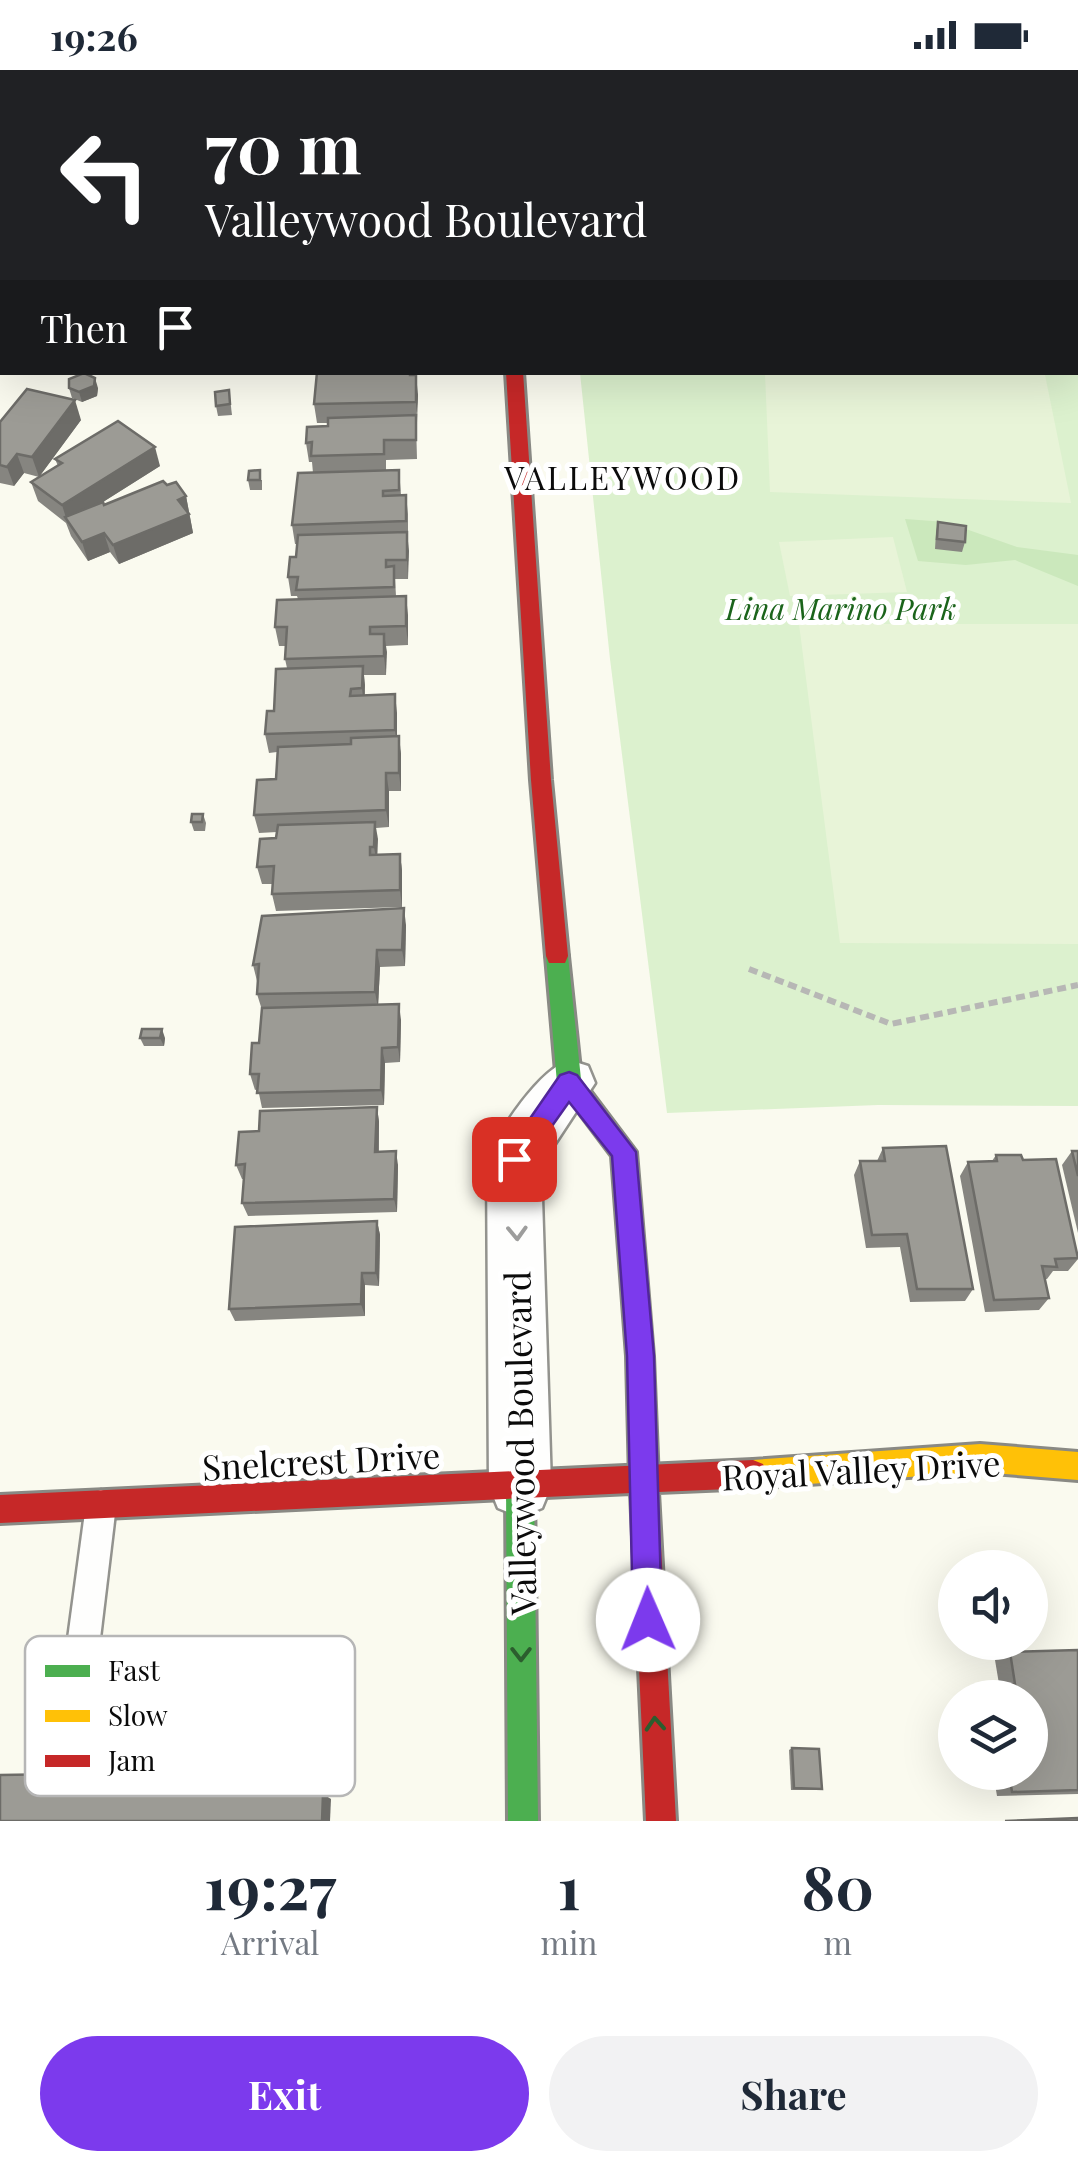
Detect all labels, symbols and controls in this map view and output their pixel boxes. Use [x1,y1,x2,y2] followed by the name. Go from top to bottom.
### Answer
[50,10,138,61] text: 19:26
[205,98,362,192] text: 70 m
[40,110,170,240] icon: left
[205,188,648,248] text: Valleywood Boulevard
[148,300,203,355] icon: arrive
[40,302,128,353] text: Then
[503,455,742,498] district label: VALLEYWOOD
[723,588,957,628] park label: Lina Marino Park
[472,1117,557,1202] pin
[487,1132,542,1187] icon: arrive
[506,1226,527,1241] one-way arrow
[493,1271,546,1616] street label: Valleywood Boulevard
[201,1430,441,1490] street label: Snelcrest Drive
[720,1438,1002,1500] street label: Royal Valley Drive
[938,1550,1048,1790] map controls
[938,1550,1048,1660] button: sound
[596,1568,700,1672] position arrow
[25,1636,355,1796] legend
[511,1646,532,1662] one-way arrow
[108,1651,161,1688] text: Fast
[938,1680,1048,1790] button: layers
[108,1696,168,1733] text: Slow
[644,1715,666,1731] one-way arrow
[107,1741,155,1778] text: Jam
[204,1845,336,1925] text: 19:27
[557,1845,580,1925] text: 1
[801,1845,874,1925] text: 80
[221,1920,320,1963] text: Arrival
[540,1920,597,1963] text: min
[823,1920,852,1963] text: m
[40,2036,529,2151] button: Exit
[549,2036,1038,2151] button: Share

